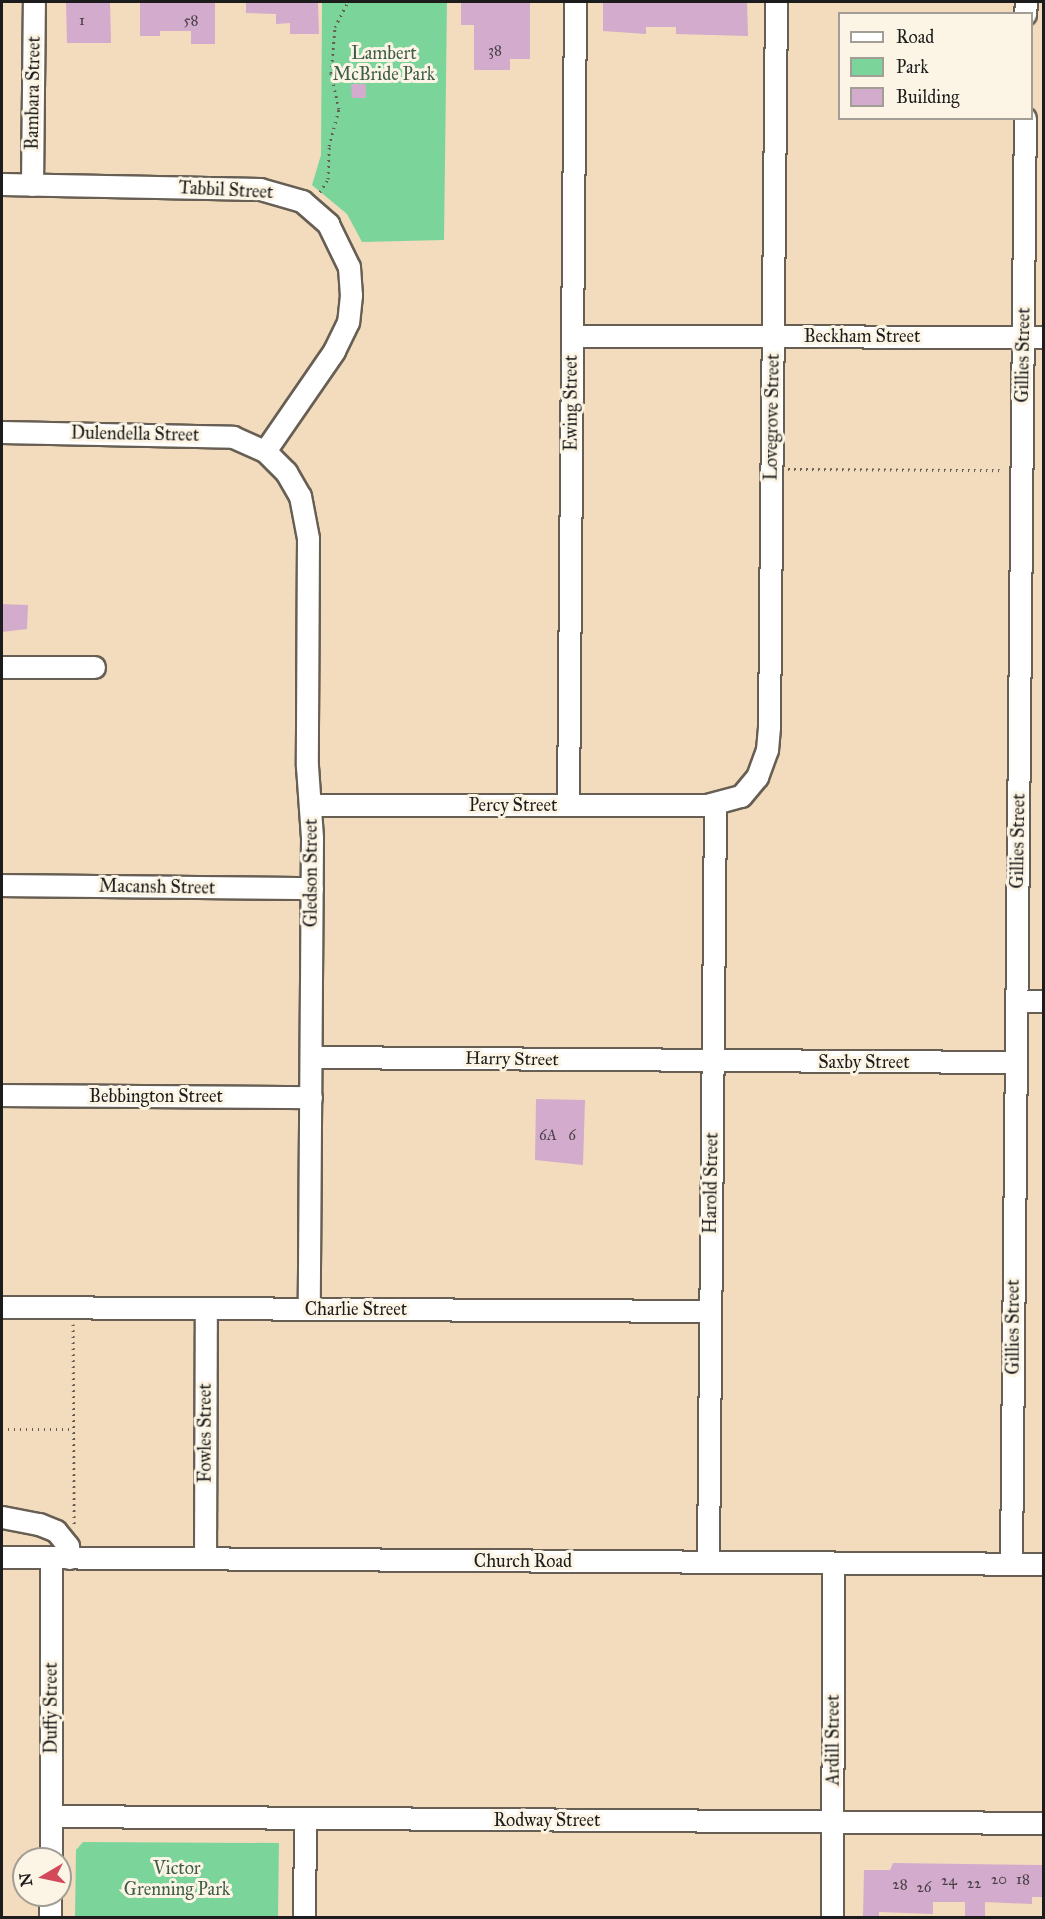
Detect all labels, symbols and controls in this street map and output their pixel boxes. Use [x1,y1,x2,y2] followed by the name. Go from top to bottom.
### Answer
[79,12,85,30] house number: 1
[184,12,198,30] house number: 58
[838,12,1033,120] legend
[896,26,934,48] text: Road
[21,36,45,150] street label: Bambara Street
[488,42,502,60] house number: 38
[333,43,435,86] park label: Lambert McBride Park
[896,56,929,78] text: Park
[896,86,959,108] text: Building
[178,177,274,203] street label: Tabbil Street
[1011,307,1035,403] street label: Gillies Street
[804,325,920,347] street label: Beckham Street
[760,353,784,481] street label: Lovegrove Street
[560,355,582,451] street label: Ewing Street
[71,422,199,446] street label: Dulendella Street
[1006,793,1030,889] street label: Gillies Street
[469,794,557,816] street label: Percy Street
[300,819,322,927] street label: Gledson Street
[99,875,215,899] street label: Macansh Street
[465,1047,559,1071] street label: Harry Street
[818,1051,910,1073] street label: Saxby Street
[89,1085,223,1107] street label: Bebbington Street
[539,1127,557,1145] house number: 6A
[568,1127,576,1145] house number: 6
[699,1132,723,1234] street label: Harold Street
[1002,1279,1024,1375] street label: Gillies Street
[305,1298,407,1320] street label: Charlie Street
[194,1383,216,1483] street label: Fowles Street
[474,1550,572,1572] street label: Church Road
[40,1662,62,1754] street label: Duffy Street
[822,1694,844,1786] street label: Ardill Street
[494,1809,600,1831] street label: Rodway Street
[12,1847,72,1907] north arrow
[124,1858,230,1900] park label: Victor Grenning Park
[15,1871,36,1888] text: N
[991,1871,1007,1889] house number: 20
[1016,1871,1030,1889] house number: 18
[941,1872,957,1890] house number: 24
[967,1875,981,1893] house number: 22
[892,1876,908,1894] house number: 28
[916,1879,932,1897] house number: 26

